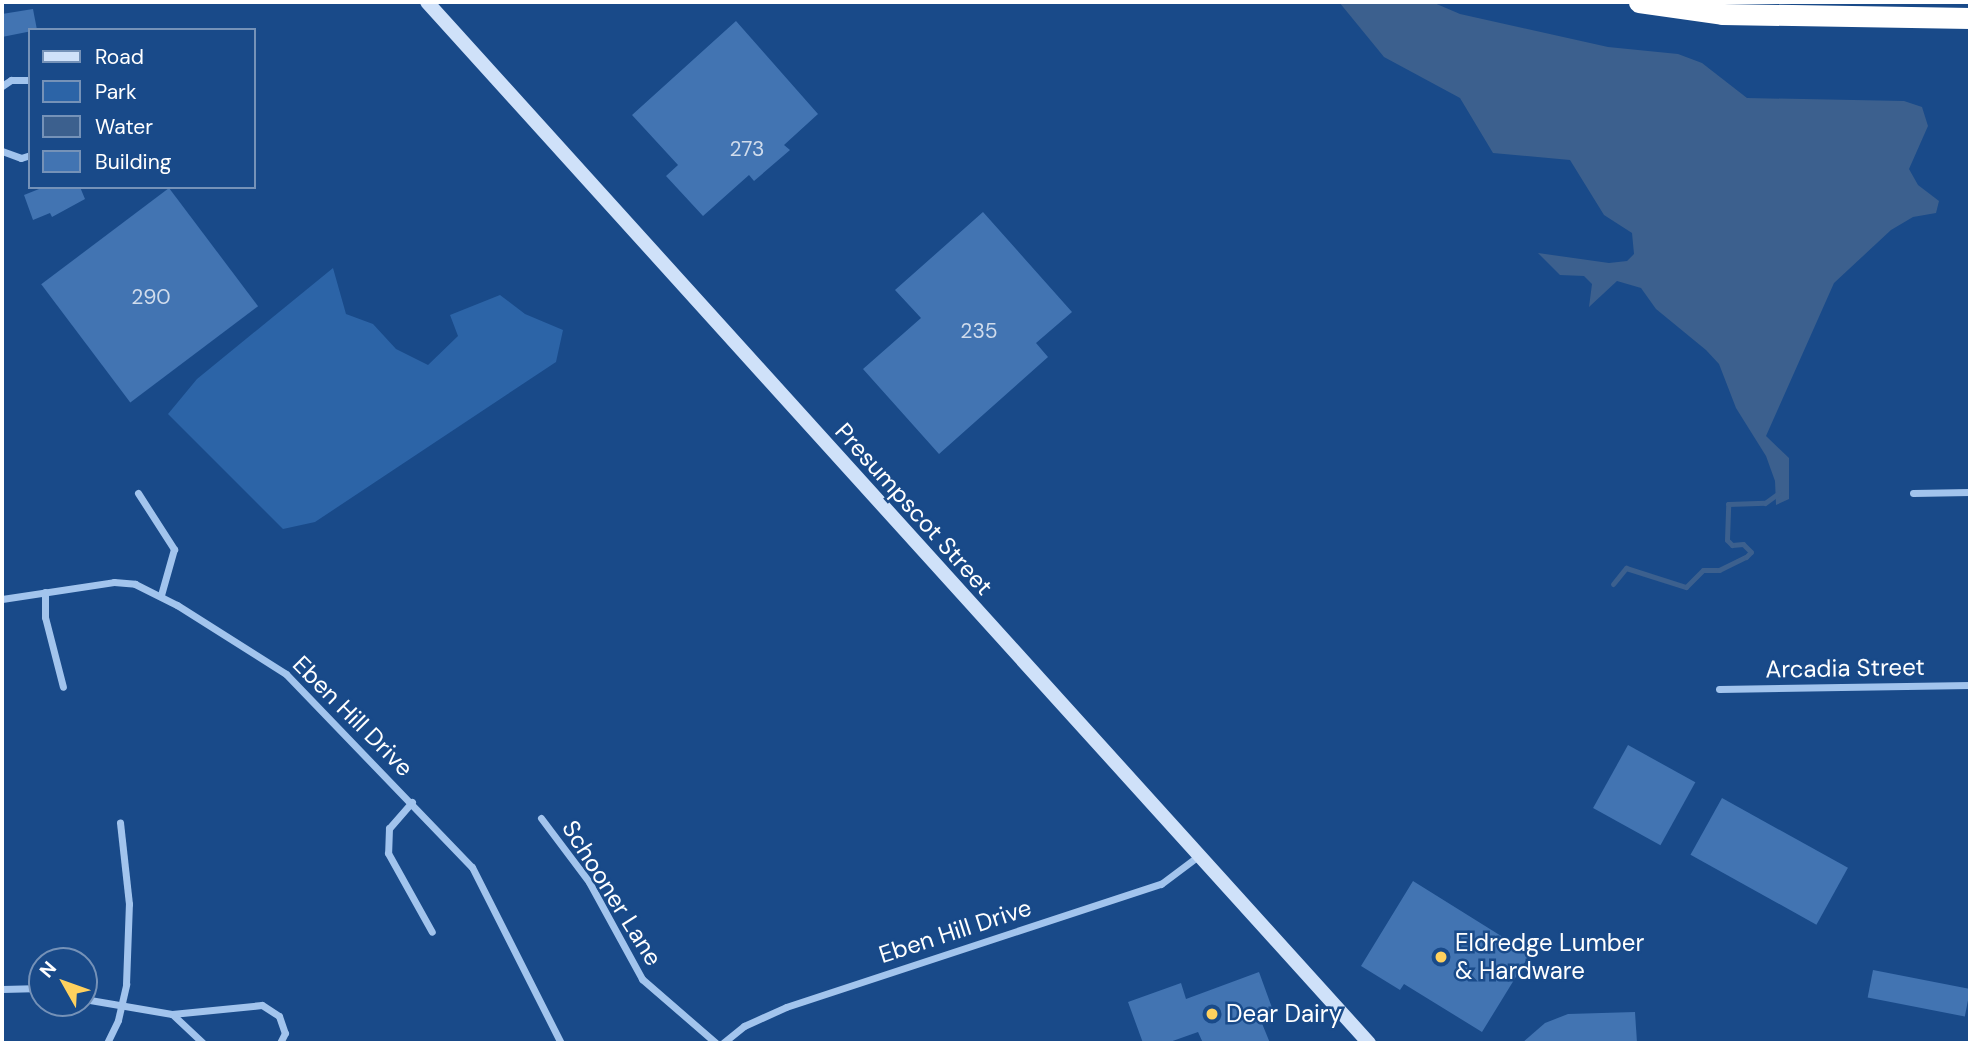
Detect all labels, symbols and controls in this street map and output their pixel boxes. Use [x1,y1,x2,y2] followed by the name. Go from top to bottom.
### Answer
[28,28,256,189] legend
[95,43,144,71] text: Road
[95,78,136,106] text: Park
[95,113,153,141] text: Water
[730,136,764,162] house number: 273
[95,148,171,176] text: Building
[131,284,171,310] house number: 290
[960,318,998,344] house number: 235
[829,417,999,601] street label: Presumpscot Street
[287,650,419,782] street label: Eben Hill Drive
[1765,652,1925,684] street label: Arcadia Street
[556,815,668,971] street label: Schooner Lane
[875,893,1035,969] street label: Eben Hill Drive
[1455,929,1644,985] place label: Eldredge Lumber & Hardware
[28,947,98,1017] north arrow
[1433,949,1449,965] marker: Eldredge Lumber & Hardware
[34,956,62,983] text: N
[1226,1000,1342,1028] place label: Dear Dairy
[1204,1006,1220,1022] marker: Dear Dairy

